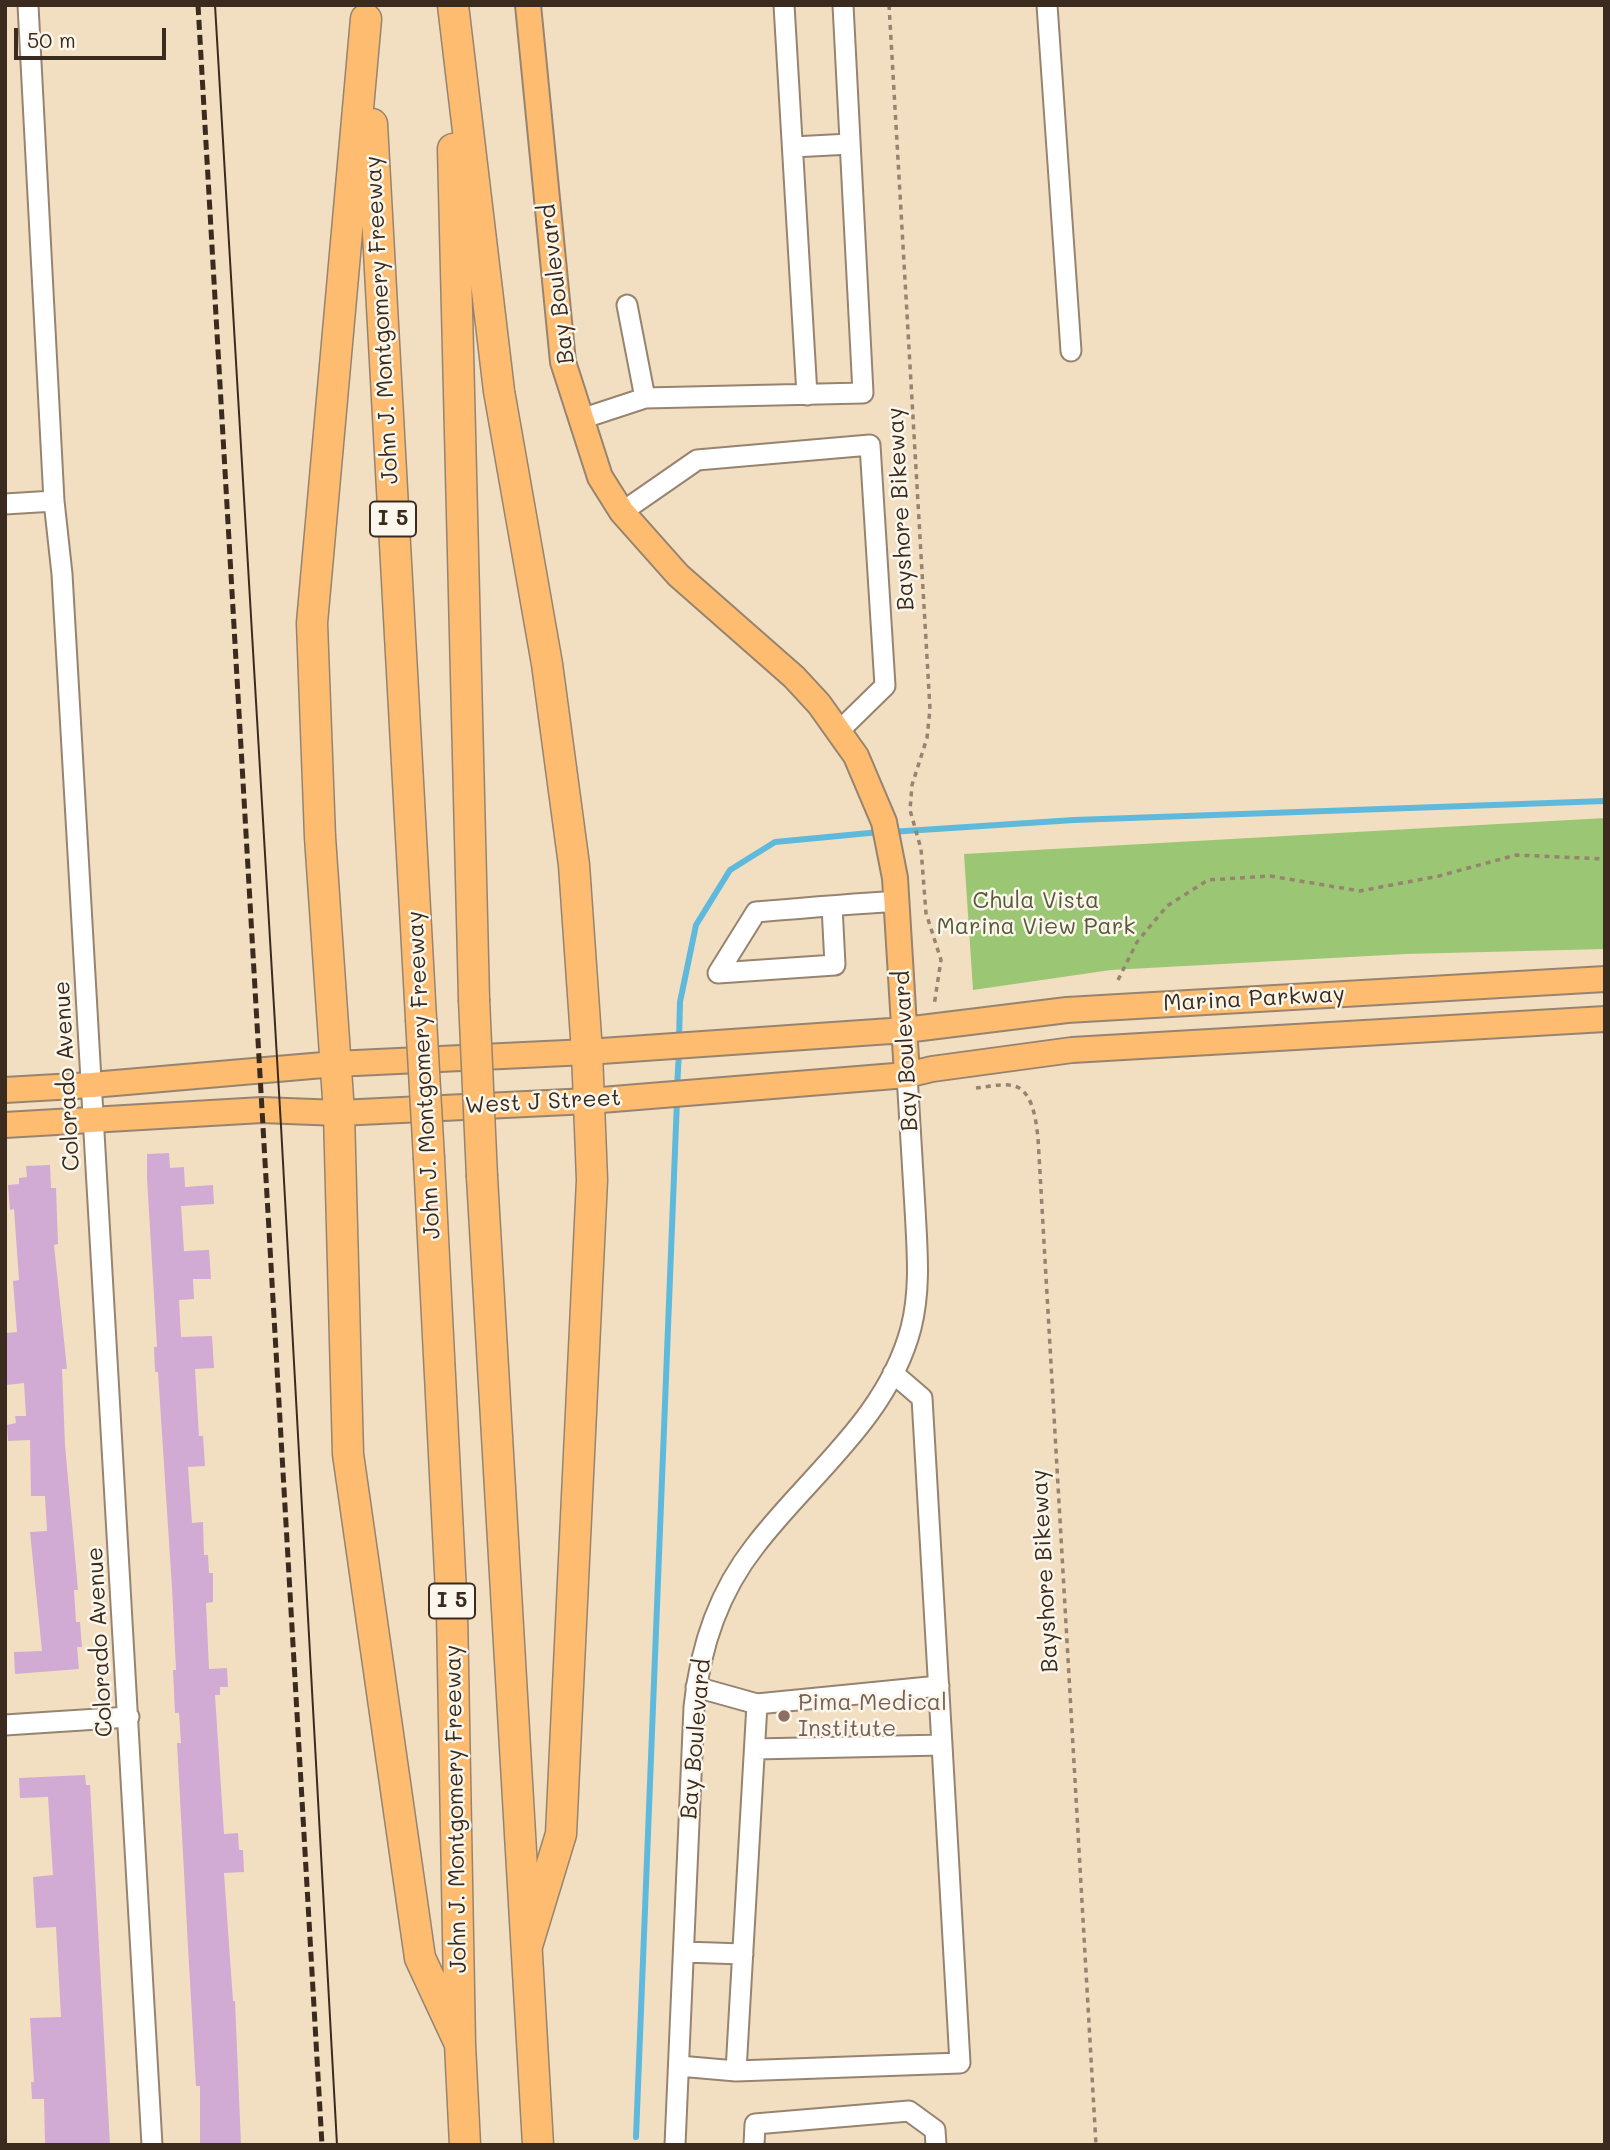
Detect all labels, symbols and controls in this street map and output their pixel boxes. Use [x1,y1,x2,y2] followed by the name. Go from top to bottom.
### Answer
[18,14,170,58] scale bar
[27,26,76,53] text: 50 m
[360,155,404,485] street label: John J. Montgomery Freeway
[533,202,581,366] street label: Bay Boulevard
[882,407,920,611] street label: Bayshore Bikeway
[370,502,416,536] road number: I 5
[936,887,1136,941] park label: Chula Vista Marina View Park
[402,910,446,1240] street label: John J. Montgomery Freeway
[888,970,924,1132] street label: Bay Boulevard
[48,980,86,1172] street label: Colorado Avenue
[1162,980,1346,1018] street label: Marina Parkway
[464,1084,622,1120] street label: West J Street
[1026,1469,1064,1673] street label: Bayshore Bikeway
[81,1546,119,1738] street label: Colorado Avenue
[429,1584,475,1618] road number: I 5
[439,1645,473,1973] street label: John J. Montgomery Freeway
[675,1658,717,1820] street label: Bay Boulevard
[798,1689,947,1743] place label: Pima Medical Institute
[776,1708,792,1724] marker: Pima Medical Institute

